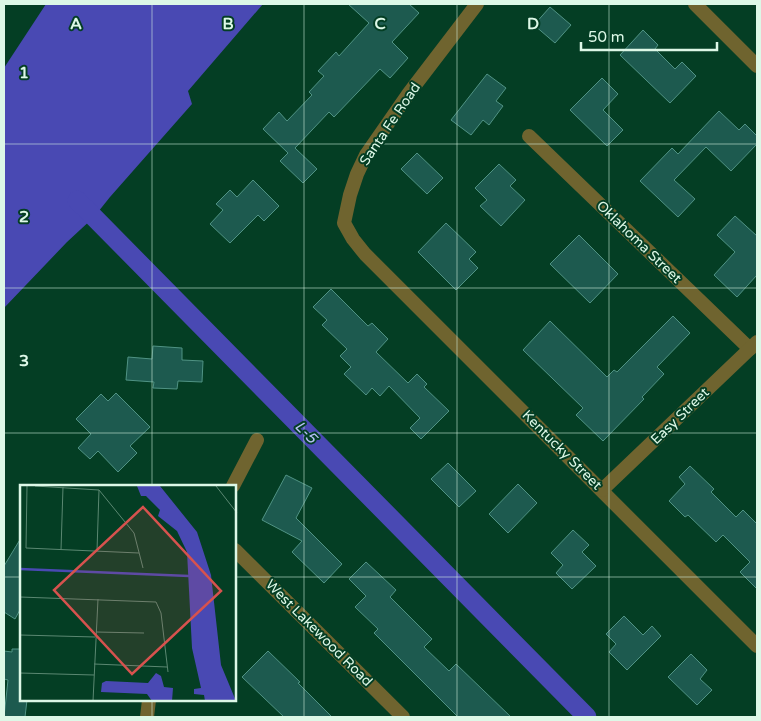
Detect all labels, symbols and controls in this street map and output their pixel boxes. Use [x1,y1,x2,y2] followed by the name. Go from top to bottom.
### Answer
[70,14,82,34] text: A
[222,14,234,34] text: B
[374,14,386,34] text: C
[527,14,539,34] text: D
[581,20,717,52] scale bar
[588,28,625,46] text: 50 m
[19,63,29,83] text: 1
[356,79,424,169] street label: Santa Fe Road
[593,197,686,287] street label: Oklahoma Street
[19,207,29,227] text: 2
[19,351,29,371] text: 3
[647,384,713,448] street label: Easy Street
[519,407,606,494] street label: Kentucky Street
[291,417,322,448] water label: L-5
[20,485,236,701] inset map
[262,576,376,690] street label: West Lakewood Road

